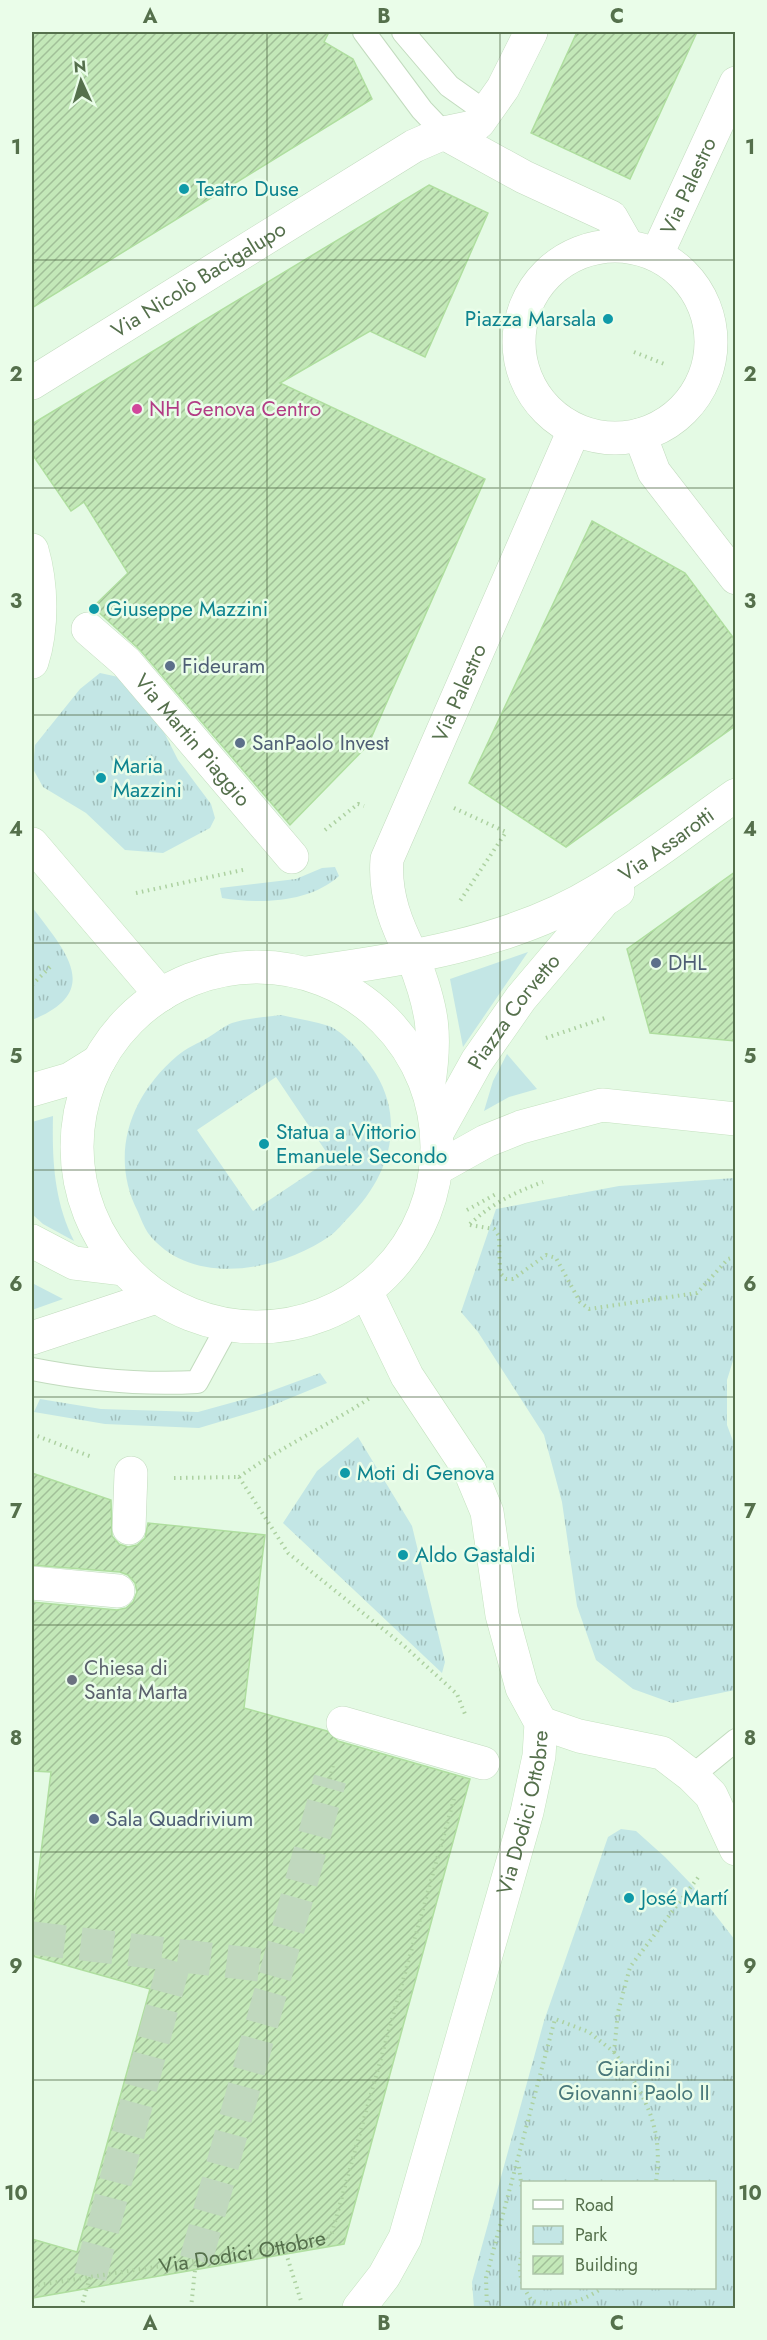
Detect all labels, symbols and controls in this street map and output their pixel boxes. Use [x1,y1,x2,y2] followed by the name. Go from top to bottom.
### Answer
[142,2,158,31] text: A
[377,2,391,31] text: B
[610,2,624,31] text: C
[51,51,111,111] north arrow
[73,55,87,78] text: N
[653,132,724,240] street label: Via Palestro
[11,133,21,162] text: 1
[745,133,755,162] text: 1
[196,174,299,204] place label: Teatro Duse
[177,182,191,196] marker: Teatro Duse
[105,214,292,345] street label: Via Nicolò Bacigalupo
[465,304,596,334] place label: Piazza Marsala
[601,312,615,326] marker: Piazza Marsala
[9,360,23,389] text: 2
[743,360,757,389] text: 2
[149,394,321,424] place label: NH Genova Centro
[130,402,144,416] marker: NH Genova Centro
[10,587,22,616] text: 3
[744,587,756,616] text: 3
[106,594,268,624] place label: Giuseppe Mazzini
[87,602,101,616] marker: Giuseppe Mazzini
[425,639,494,747] street label: Via Palestro
[182,651,265,681] place label: Fideuram
[163,659,177,673] marker: Fideuram
[127,667,258,813] street label: Via Martin Piaggio
[252,728,389,758] place label: SanPaolo Invest
[233,736,247,750] marker: SanPaolo Invest
[113,751,182,805] place label: Maria Mazzini
[94,771,108,785] marker: Maria Mazzini
[613,800,720,889] street label: Via Assarotti
[9,815,23,844] text: 4
[743,815,757,844] text: 4
[460,947,567,1075] street label: Piazza Corvetto
[668,948,707,978] place label: DHL
[649,956,663,970] marker: DHL
[10,1042,23,1071] text: 5
[744,1042,757,1071] text: 5
[276,1117,447,1171] place label: Statua a Vittorio Emanuele Secondo
[257,1137,271,1151] marker: Statua a Vittorio Emanuele Secondo
[9,1270,23,1299] text: 6
[743,1270,757,1299] text: 6
[357,1458,495,1488] place label: Moti di Genova
[338,1466,352,1480] marker: Moti di Genova
[10,1497,23,1526] text: 7
[744,1497,757,1526] text: 7
[415,1540,536,1570] place label: Aldo Gastaldi
[396,1548,410,1562] marker: Aldo Gastaldi
[84,1653,188,1707] place label: Chiesa di Santa Marta
[65,1673,79,1687] marker: Chiesa di Santa Marta
[10,1724,22,1753] text: 8
[744,1724,756,1753] text: 8
[489,1729,556,1898] street label: Via Dodici Ottobre
[106,1804,253,1834] place label: Sala Quadrivium
[87,1812,101,1826] marker: Sala Quadrivium
[638,1883,729,1913] place label: José Martí
[622,1891,636,1905] marker: José Martí
[9,1952,23,1981] text: 9
[743,1952,757,1981] text: 9
[558,2054,710,2108] park label: Giardini Giovanni Paolo II
[4,2179,28,2208] text: 10
[738,2179,762,2208] text: 10
[521,2181,716,2289] legend
[575,2192,614,2218] text: Road
[575,2222,607,2248] text: Park
[157,2223,329,2281] street label: Via Dodici Ottobre
[575,2252,638,2278] text: Building
[142,2309,158,2338] text: A
[377,2309,391,2338] text: B
[610,2309,624,2338] text: C

